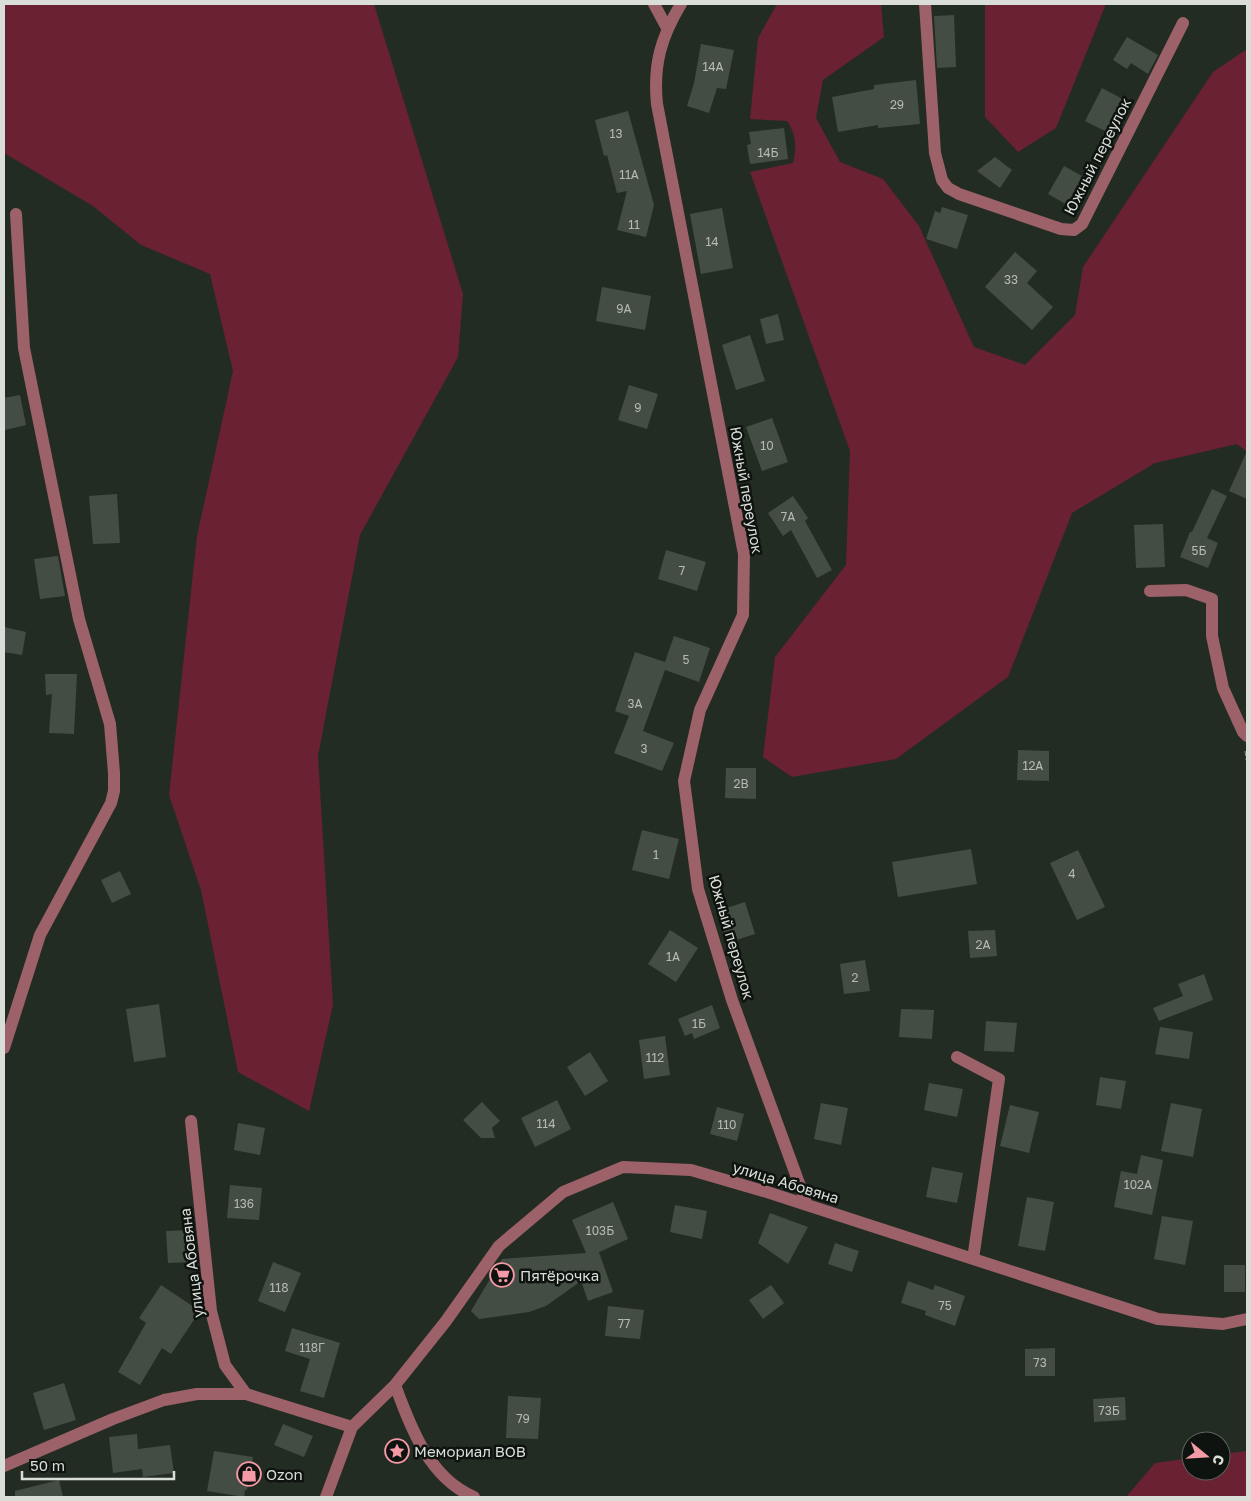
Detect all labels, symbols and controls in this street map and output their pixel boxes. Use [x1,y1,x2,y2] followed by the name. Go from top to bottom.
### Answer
[702,59,724,74] house number: 14А
[1060,94,1134,218] street label: Южный переулок
[890,97,904,112] house number: 29
[610,126,622,141] house number: 13
[757,145,779,160] house number: 14Б
[619,167,639,182] house number: 11А
[628,217,640,232] house number: 11
[705,234,719,249] house number: 14
[1004,272,1018,287] house number: 33
[616,301,632,316] house number: 9А
[634,400,642,415] house number: 9
[727,425,767,555] street label: Южный переулок
[760,438,774,453] house number: 10
[781,509,795,524] house number: 7А
[1192,543,1206,558] house number: 5Б
[679,563,685,578] house number: 7
[683,652,690,667] house number: 5
[627,696,643,711] house number: 3А
[640,741,648,756] house number: 3
[1023,758,1043,773] house number: 12А
[733,776,749,791] house number: 2В
[653,847,659,862] house number: 1
[1068,866,1076,881] house number: 4
[706,873,759,1002] street label: Южный переулок
[975,937,991,952] house number: 2А
[666,949,680,964] house number: 1А
[852,970,859,985] house number: 2
[692,1016,706,1031] house number: 1Б
[646,1050,664,1065] house number: 112
[537,1116,555,1131] house number: 114
[717,1117,737,1132] house number: 110
[731,1157,841,1207] street label: улица Абовяна
[1124,1177,1152,1192] house number: 102А
[234,1196,254,1211] house number: 136
[175,1207,207,1319] street label: улица Абовяна
[586,1223,614,1238] house number: 103Б
[489,1262,515,1288] supermarket icon: Пятёрочка
[520,1266,599,1284] place label: Пятёрочка
[270,1280,288,1295] house number: 118
[938,1298,952,1313] house number: 75
[618,1316,630,1331] house number: 77
[299,1340,325,1355] house number: 118Г
[1033,1355,1047,1370] house number: 73
[1098,1403,1120,1418] house number: 73Б
[516,1411,530,1426] house number: 79
[1181,1431,1231,1481] north arrow
[384,1438,410,1464] place icon: Мемориал ВОВ
[414,1442,526,1460] place label: Мемориал ВОВ
[22,1448,175,1480] scale bar
[1209,1453,1228,1468] text: С
[30,1456,65,1474] text: 50 m
[236,1461,262,1487] shop icon: Ozon
[266,1465,303,1483] place label: Ozon

